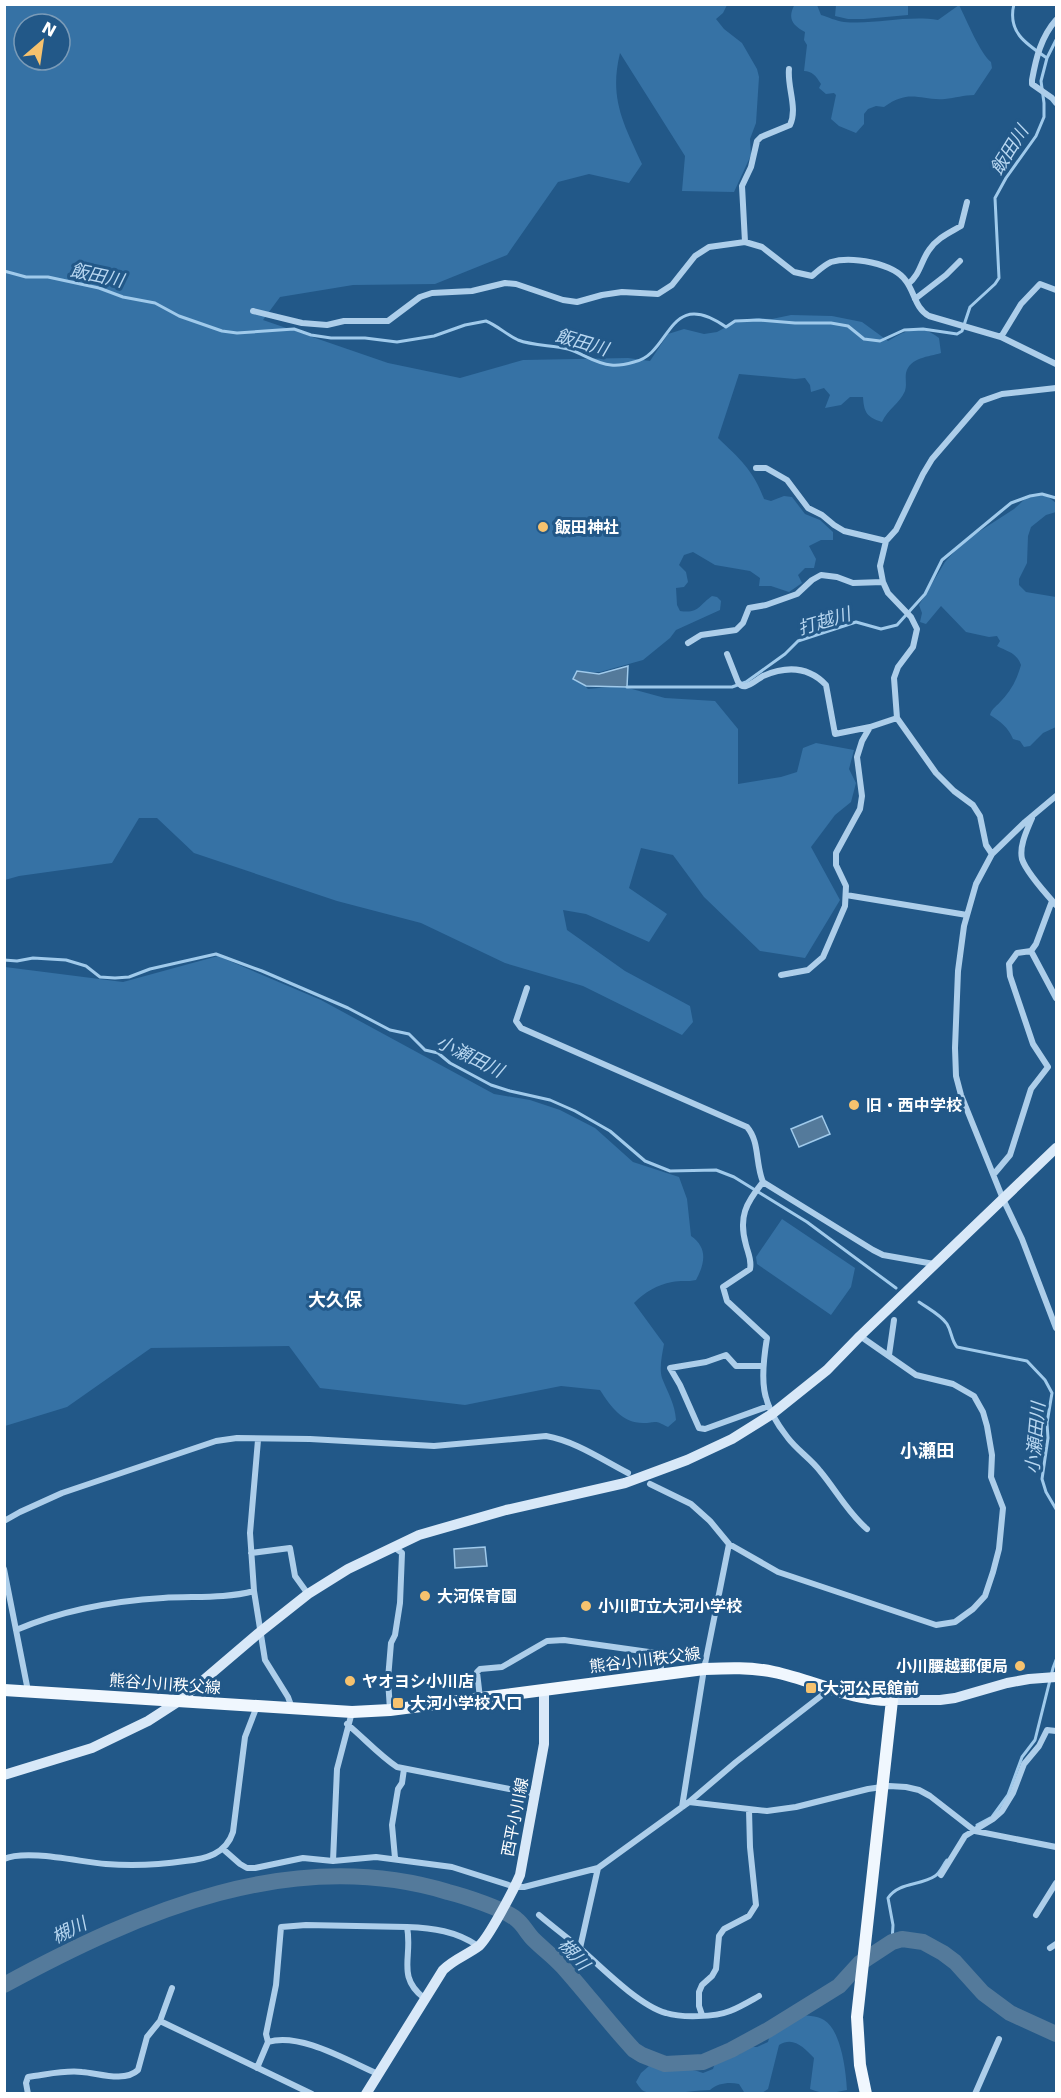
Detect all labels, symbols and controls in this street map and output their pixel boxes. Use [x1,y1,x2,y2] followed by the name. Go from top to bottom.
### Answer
[12,12,72,72] north arrow
[39,18,59,41] text: N
[986,120,1033,178] water label: 飯田川
[68,259,128,291] water label: 飯田川
[553,324,613,360] water label: 飯田川
[554,518,619,537] place label: 飯田神社
[536,520,550,534] marker: 飯田神社
[795,602,855,639] water label: 打越川
[433,1031,509,1082] water label: 小瀬田川
[866,1096,962,1115] place label: 旧・西中学校
[847,1098,861,1112] marker: 旧・西中学校
[308,1289,363,1310] district label: 大久保
[1021,1399,1049,1475] water label: 小瀬田川
[900,1440,954,1461] district label: 小瀬田
[437,1587,517,1606] place label: 大河保育園
[418,1589,432,1603] marker: 大河保育園
[598,1597,742,1616] place label: 小川町立大河小学校
[579,1599,593,1613] marker: 小川町立大河小学校
[588,1644,702,1676] street label: 熊谷小川秩父線
[896,1657,1008,1676] place label: 小川腰越郵便局
[1013,1659,1027,1673] marker: 小川腰越郵便局
[108,1671,222,1697] street label: 熊谷小川秩父線
[362,1672,474,1691] place label: ヤオヨシ小川店
[343,1674,357,1688] marker: ヤオヨシ小川店
[823,1679,919,1698] place label: 大河公民館前
[804,1681,818,1695] marker: 大河公民館前
[410,1694,522,1713] place label: 大河小学校入口
[391,1696,405,1710] marker: 大河小学校入口
[498,1776,532,1858] street label: 西平小川線
[48,1912,92,1947] water label: 槻川
[554,1934,595,1976] water label: 槻川

